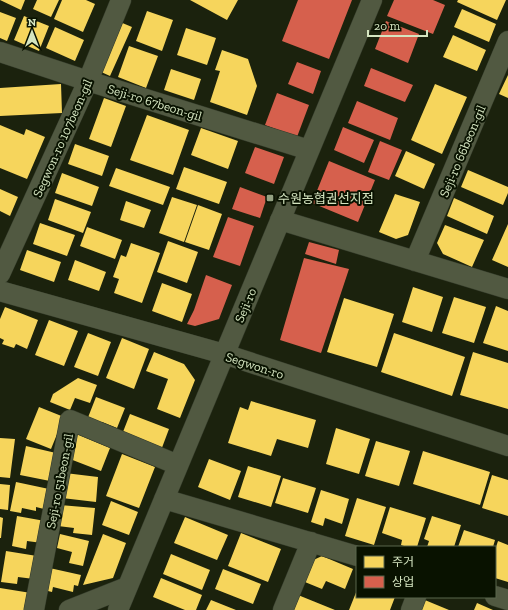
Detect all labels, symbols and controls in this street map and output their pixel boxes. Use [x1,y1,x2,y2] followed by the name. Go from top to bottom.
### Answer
[12,12,52,52] north arrow
[368,12,427,38] scale bar
[28,16,37,29] text: N
[374,19,401,33] text: 20 m
[30,76,95,200] street label: Segwon-ro 107beon-gil
[106,81,204,125] street label: Seji-ro 67beon-gil
[436,102,490,200] street label: Seji-ro 66beon-gil
[278,191,374,206] place label: 수원농협권선지점
[265,193,275,203] marker: 수원농협권선지점
[231,285,260,325] street label: Seji-ro
[224,349,286,382] street label: Segwon-ro
[43,432,77,530] street label: Seji-ro 51beon-gil
[356,546,496,598] legend
[392,555,414,569] text: 주거
[392,575,414,589] text: 상업

